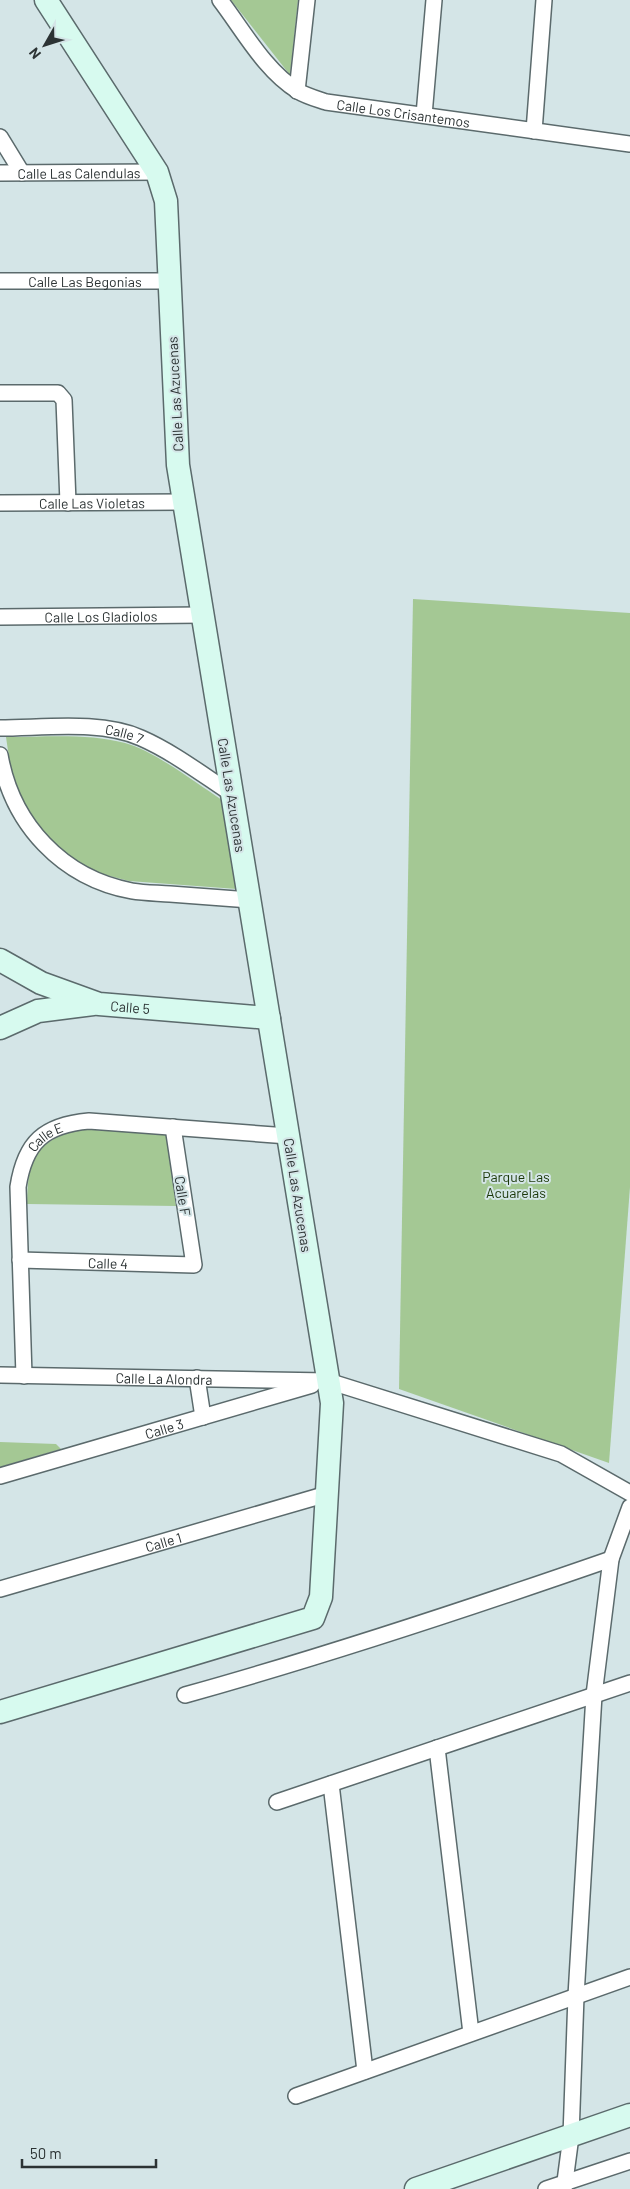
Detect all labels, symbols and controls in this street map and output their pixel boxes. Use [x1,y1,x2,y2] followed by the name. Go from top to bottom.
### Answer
[20,20,70,70] north arrow
[25,45,44,62] text: N
[336,95,471,130] street label: Calle Los Crisantemos
[17,164,141,181] street label: Calle Las Calendulas
[28,273,142,290] street label: Calle Las Begonias
[163,336,187,452] street label: Calle Las Azucenas
[39,494,145,511] street label: Calle Las Violetas
[44,607,158,625] street label: Calle Los Gladiolos
[104,720,147,747] street label: Calle 7
[215,737,249,854] street label: Calle Las Azucenas
[110,996,151,1017] street label: Calle 5
[23,1118,65,1155] street label: Calle E
[281,1137,315,1254] street label: Calle Las Azucenas
[482,1168,550,1201] park label: Parque Las Acuarelas
[171,1175,195,1217] street label: Calle F
[88,1253,128,1272] street label: Calle 4
[115,1369,213,1387] street label: Calle La Alondra
[143,1414,186,1442] street label: Calle 3
[143,1528,183,1555] street label: Calle 1
[22,2136,156,2168] scale bar
[30,2144,62,2162] text: 50 m

